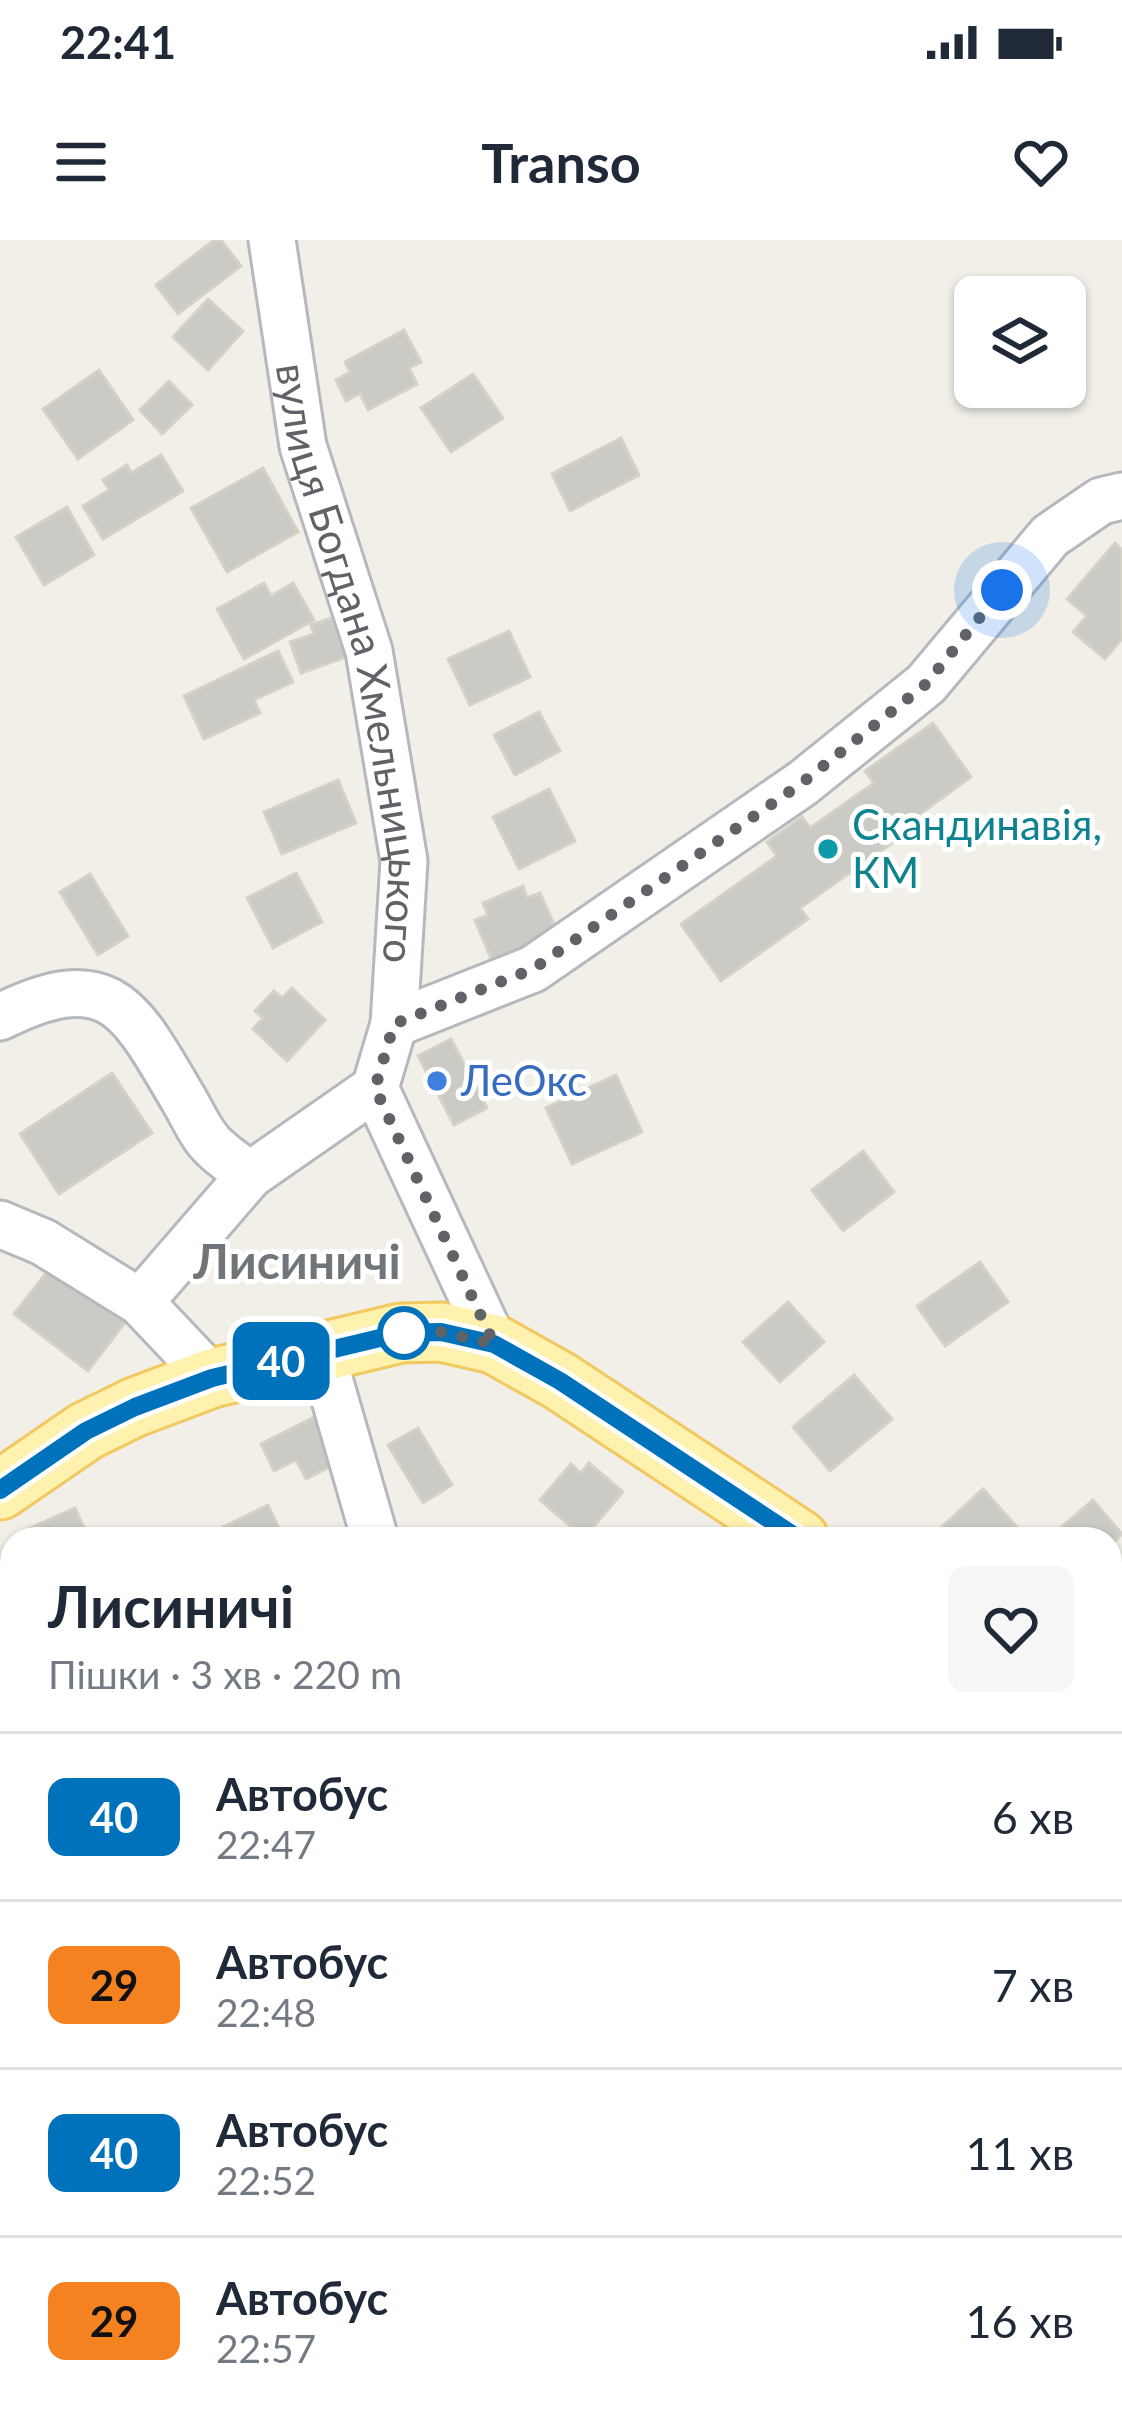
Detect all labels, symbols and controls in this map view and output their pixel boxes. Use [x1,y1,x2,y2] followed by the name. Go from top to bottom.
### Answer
[60,15,176,69] text: 22:41
[48,129,114,195] icon: menu
[1008,129,1074,195] icon: heart
[481,130,641,195] text: Transo
[954,276,1086,408] map controls
[954,276,1086,408] button: layers
[267,360,430,965] street label: вулиця Богдана Хмельницького
[972,560,1032,620] your location
[852,799,1102,897] place label: Скандинавія, КМ
[815,836,841,862] marker: Скандинавія, КМ
[460,1055,587,1105] place label: ЛеОкс
[424,1068,450,1094] marker: ЛеОкс
[192,1232,401,1289] district label: Лисиничі
[379,1308,429,1358] unlabelled marker
[227,1322,335,1400] line badge: 40
[257,1336,305,1386] text: 40
[948,1566,1074,1692] button: heart
[48,1572,294,1640] text: Лисиничі
[48,1651,402,1697] text: Пішки · 3 хв · 220 m
[216,1767,388,1821] text: Автобус
[992,1790,1074,1844] text: 6 хв
[90,1792,138,1842] text: 40
[216,1821,316,1867] text: 22:47
[216,1935,388,1989] text: Автобус
[992,1958,1074,2012] text: 7 хв
[90,1960,138,2010] text: 29
[216,1989,316,2035] text: 22:48
[216,2103,388,2157] text: Автобус
[966,2126,1074,2180] text: 11 хв
[90,2128,138,2178] text: 40
[216,2157,316,2203] text: 22:52
[216,2271,388,2325] text: Автобус
[966,2294,1074,2348] text: 16 хв
[90,2296,138,2346] text: 29
[216,2325,316,2371] text: 22:57

